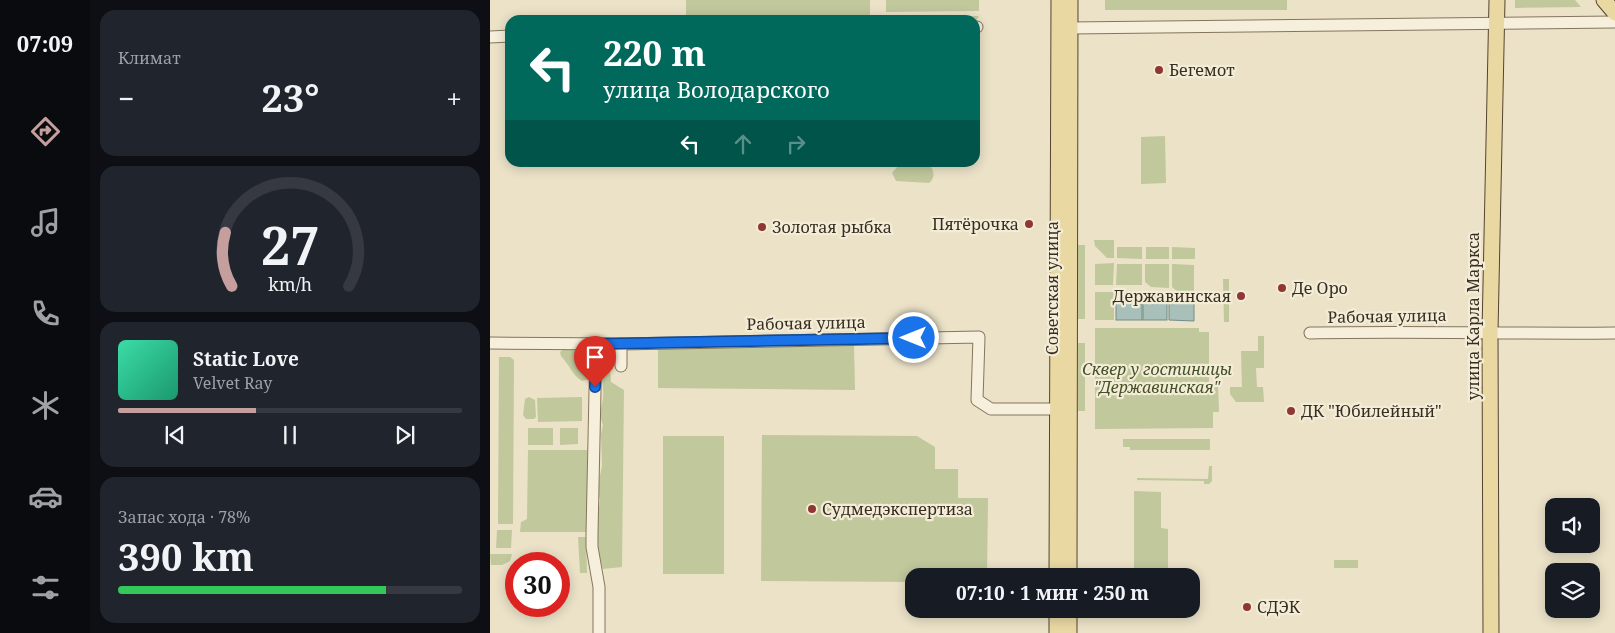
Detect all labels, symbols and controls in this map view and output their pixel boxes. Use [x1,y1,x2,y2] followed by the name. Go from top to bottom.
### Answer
[17,28,73,58] text: 07:09
[603,29,706,76] text: 220 m
[520,35,585,100] icon: left
[118,47,181,69] text: Климат
[1169,59,1235,81] place label: Бегемот
[1153,64,1165,76] marker: Бегемот
[261,71,319,123] text: 23°
[603,74,830,104] text: улица Володарского
[118,79,134,117] text: −
[446,79,462,117] text: +
[28,114,63,149] icon: directions
[676,130,704,158] icon: left
[729,130,757,158] icon: ahead
[782,130,810,158] icon: right
[28,205,63,240] icon: music
[261,209,319,280] text: 27
[932,213,1019,235] place label: Пятёрочка
[772,216,892,238] place label: Золотая рыбка
[1023,218,1035,230] marker: Пятёрочка
[756,221,768,233] marker: Золотая рыбка
[1041,221,1063,355] street label: Советская улица
[1462,232,1484,400] street label: улица Карла Маркса
[268,272,312,296] text: km/h
[1292,277,1348,299] place label: Де Оро
[1276,282,1288,294] marker: Де Оро
[1113,285,1231,307] place label: Державинская
[1235,290,1247,302] marker: Державинская
[28,296,63,331] icon: phone
[1327,304,1447,328] street label: Рабочая улица
[746,311,866,335] street label: Рабочая улица
[887,311,939,363] position arrow
[574,336,616,387] pin
[581,343,609,371] icon: arrive
[193,346,299,372] text: Static Love
[1082,358,1232,398] park label: Сквер у гостиницы "Державинская"
[193,372,272,394] text: Velvet Ray
[28,388,63,423] icon: climate
[1301,400,1442,422] place label: ДК "Юбилейный"
[1285,405,1297,417] marker: ДК "Юбилейный"
[161,421,189,449] icon: previous
[276,421,304,449] icon: pause
[391,421,419,449] icon: next
[28,479,63,514] icon: car
[822,498,973,520] place label: Судмедэкспертиза
[1545,498,1600,618] map controls
[1545,498,1600,553] button: sound
[806,503,818,515] marker: Судмедэкспертиза
[118,506,250,528] text: Запас хода · 78%
[118,530,254,582] text: 390 km
[505,552,570,617] speed limit sign: 30
[1545,563,1600,618] button: layers
[28,570,63,605] icon: filters
[956,580,1149,606] text: 07:10 · 1 мин · 250 m
[1257,596,1301,618] place label: СДЭК
[1241,601,1253,613] marker: СДЭК

